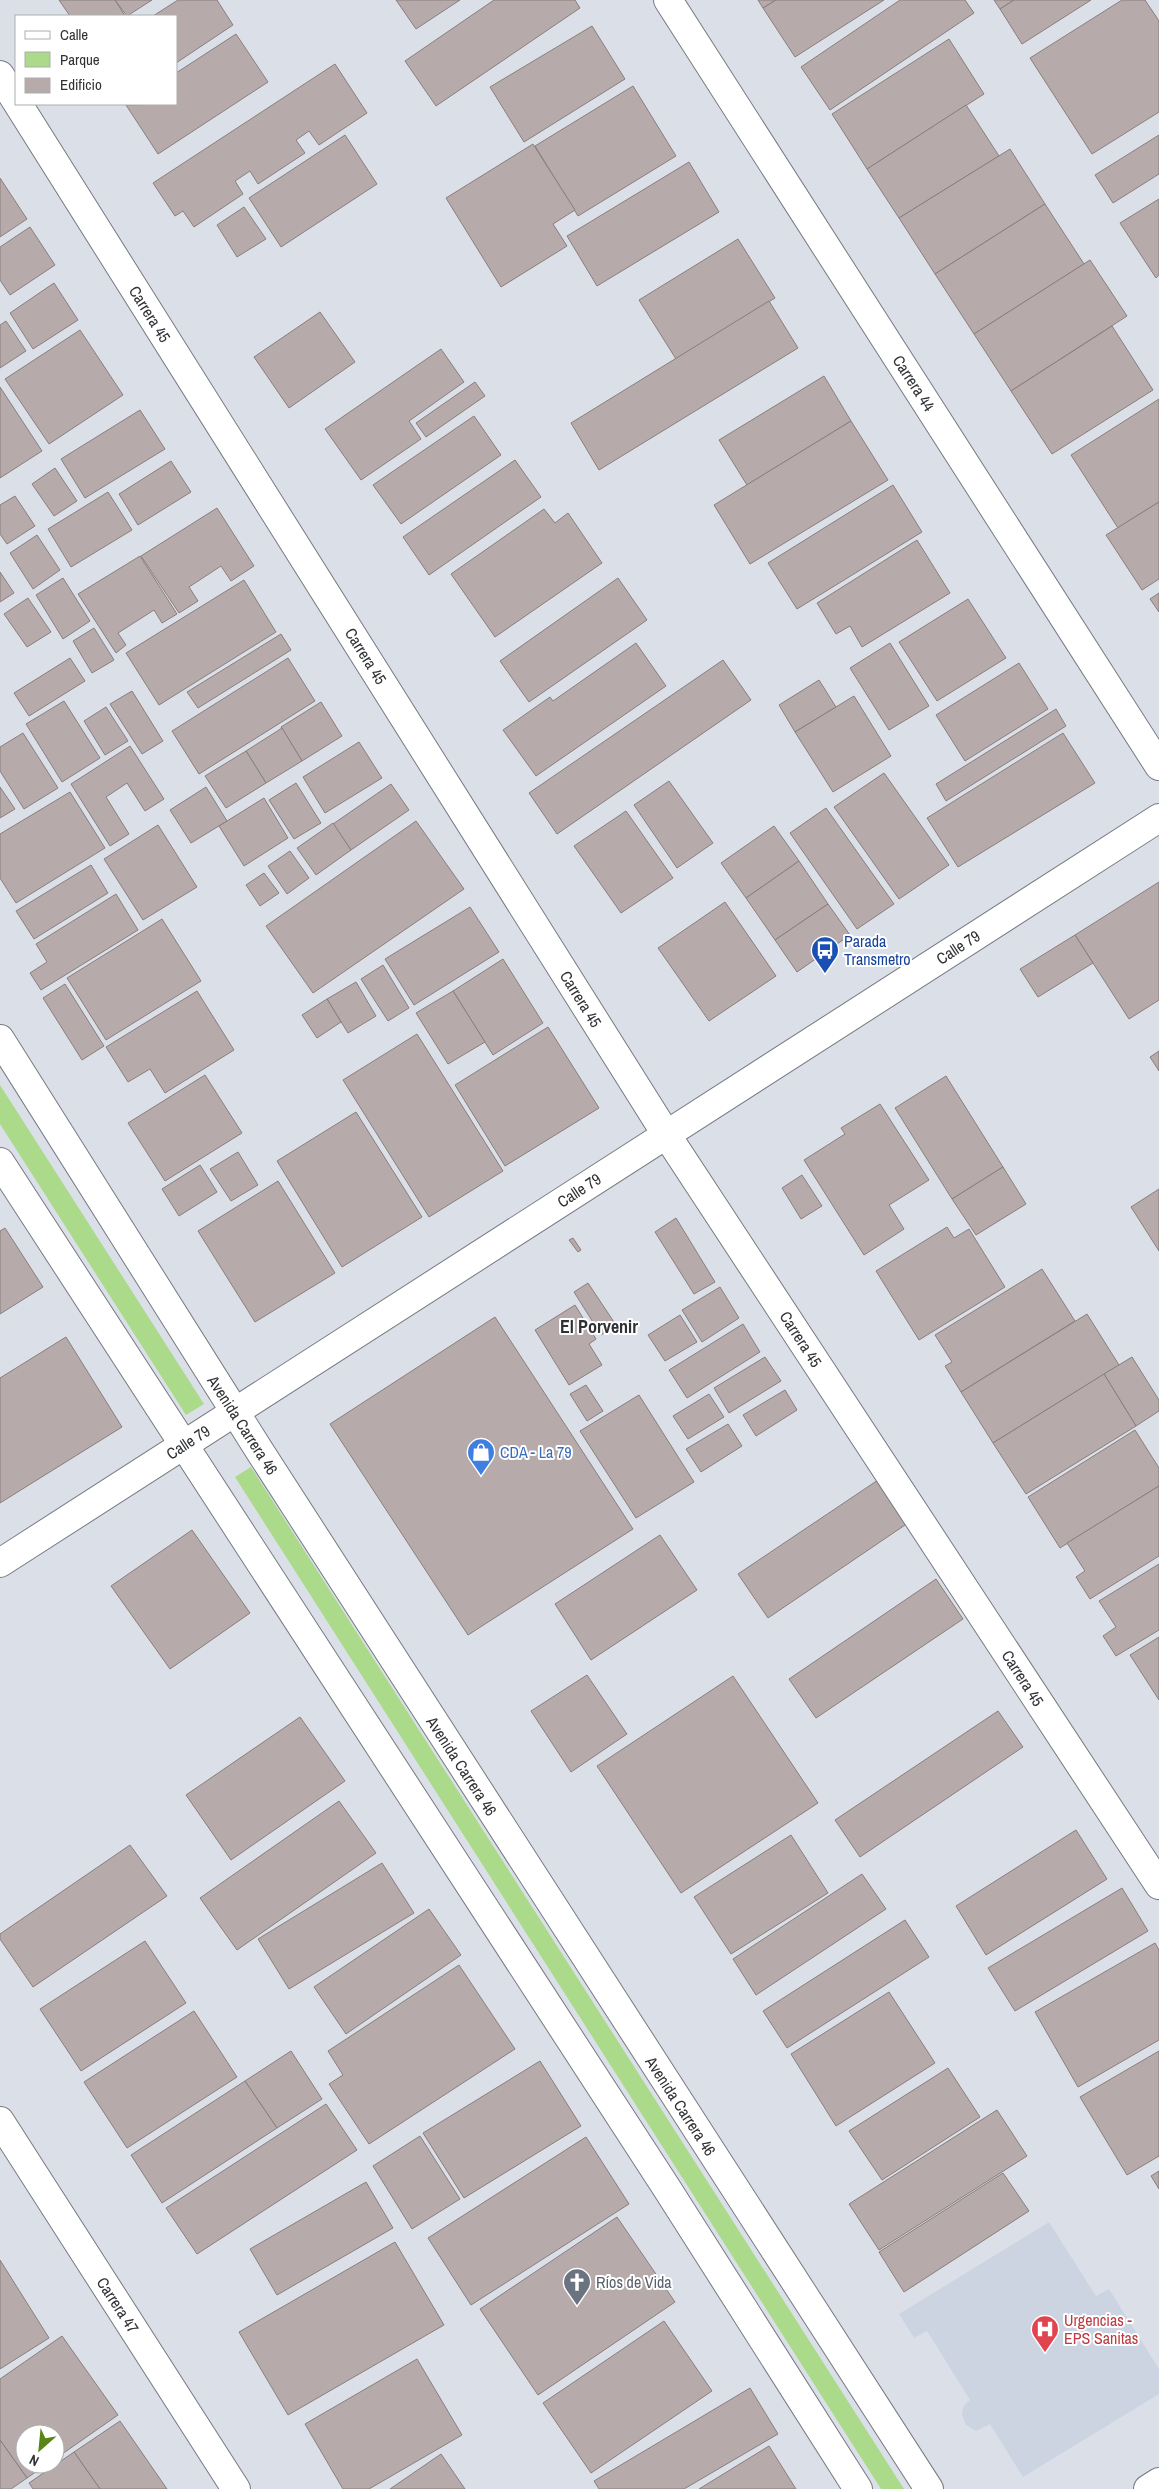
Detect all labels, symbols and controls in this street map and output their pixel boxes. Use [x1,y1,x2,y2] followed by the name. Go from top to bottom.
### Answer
[15,15,178,105] legend
[60,24,88,45] text: Calle
[60,49,100,70] text: Parque
[60,74,102,95] text: Edificio
[124,282,176,346] street label: Carrera 45
[888,351,940,415] street label: Carrera 44
[340,624,392,688] street label: Carrera 45
[932,925,984,969] street label: Calle 79
[844,930,911,970] place label: Parada Transmetro
[810,935,840,974] bus stop icon: Parada Transmetro
[555,967,607,1031] street label: Carrera 45
[553,1168,605,1212] street label: Calle 79
[775,1307,827,1371] street label: Carrera 45
[560,1314,638,1339] district label: El Porvenir
[202,1370,283,1479] street label: Avenida Carrera 46
[162,1420,214,1464] street label: Calle 79
[466,1437,496,1476] shop icon: CDA - La 79
[500,1441,571,1463] place label: CDA - La 79
[997,1646,1049,1710] street label: Carrera 45
[421,1711,502,1820] street label: Avenida Carrera 46
[640,2051,721,2160] street label: Avenida Carrera 46
[562,2267,592,2306] church icon: Ríos de Vida
[596,2271,672,2293] place label: Ríos de Vida
[92,2273,144,2337] street label: Carrera 47
[1064,2309,1138,2349] place label: Urgencias - EPS Sanitas
[1030,2314,1060,2353] hospital icon: Urgencias - EPS Sanitas
[15,2424,65,2474] north arrow
[26,2451,42,2470] text: N

